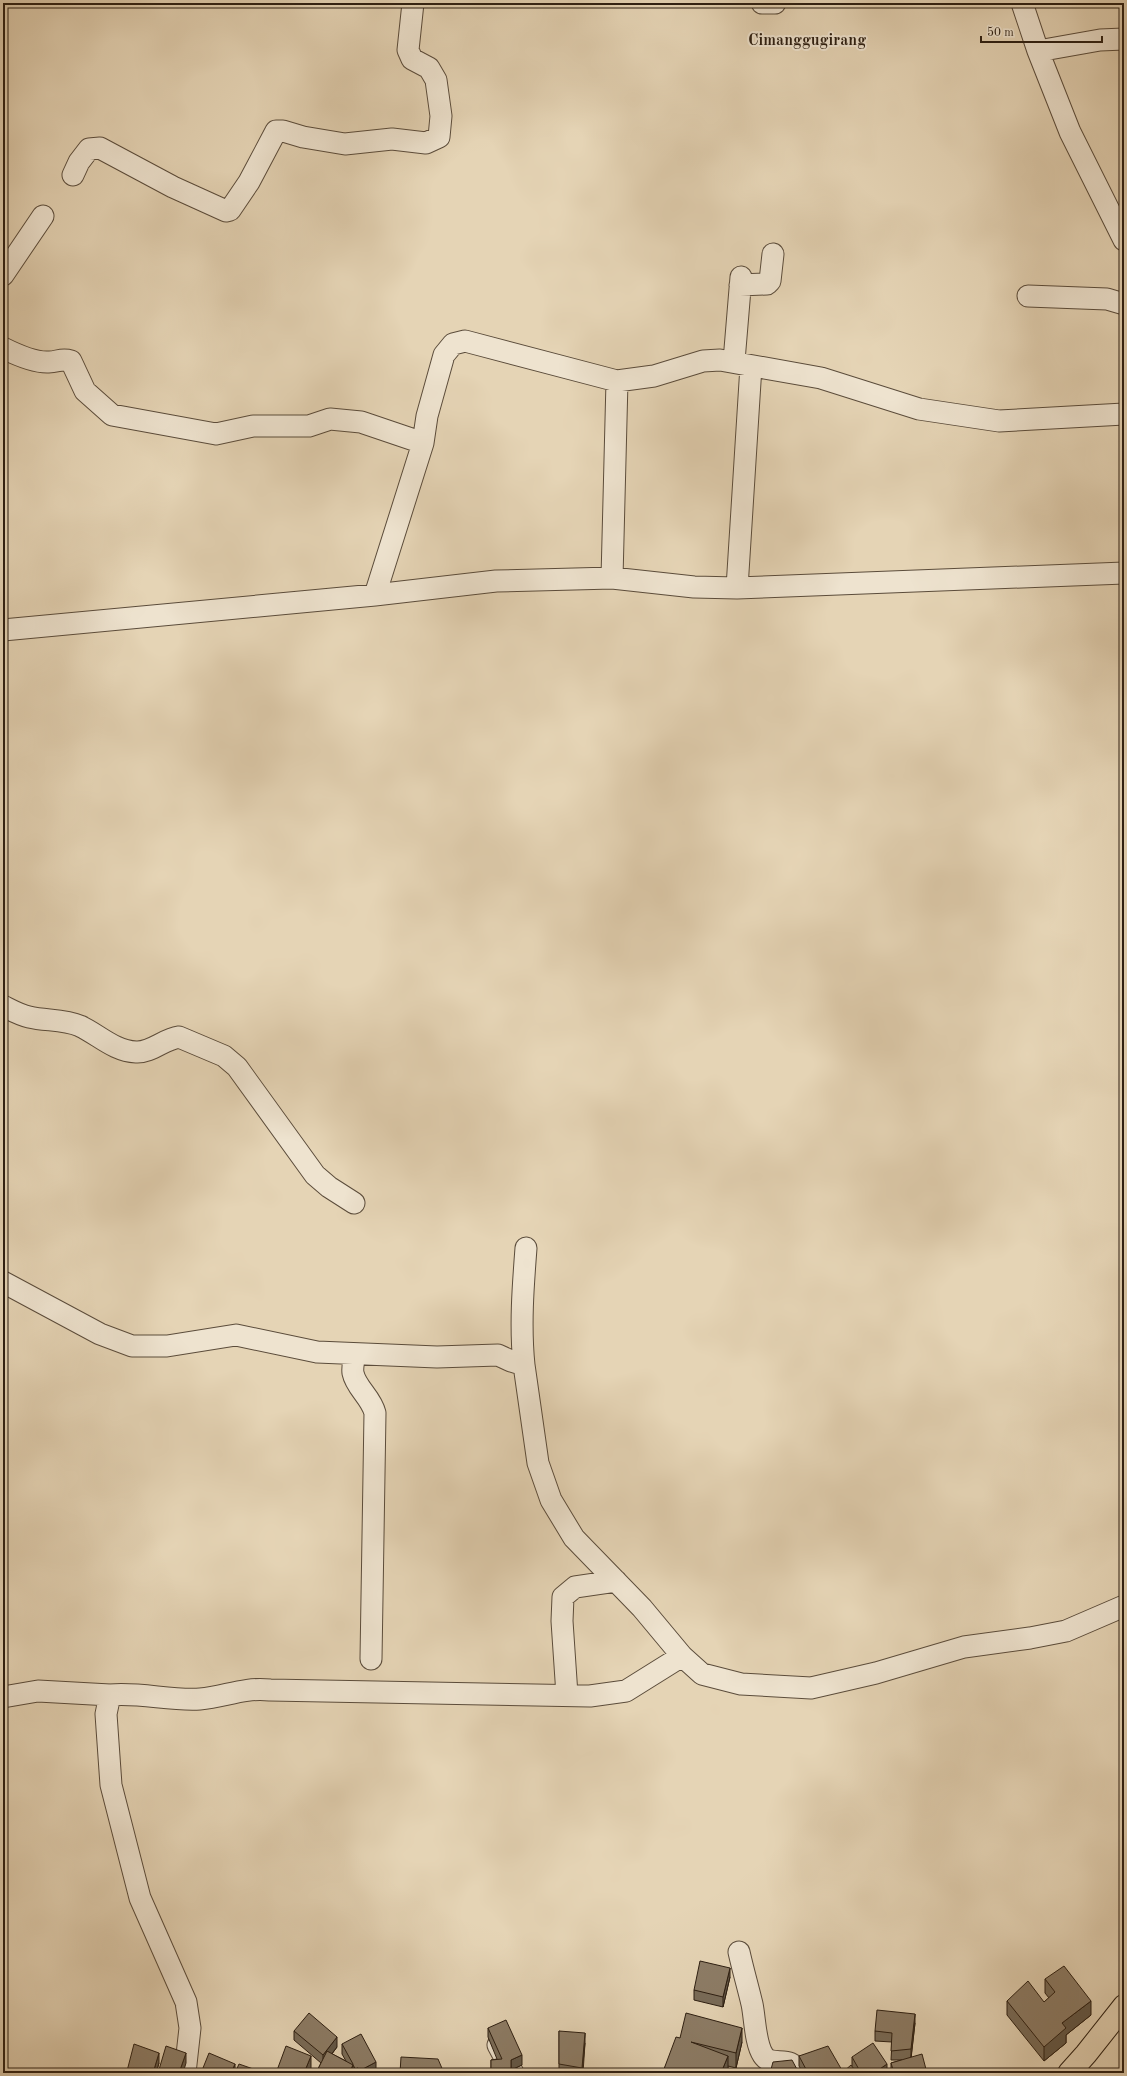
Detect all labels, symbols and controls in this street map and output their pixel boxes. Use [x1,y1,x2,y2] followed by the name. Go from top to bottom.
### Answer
[981,18,1102,44] scale bar
[987,26,1014,39] text: 50 m
[748,33,866,49] district label: Cimanggugirang

